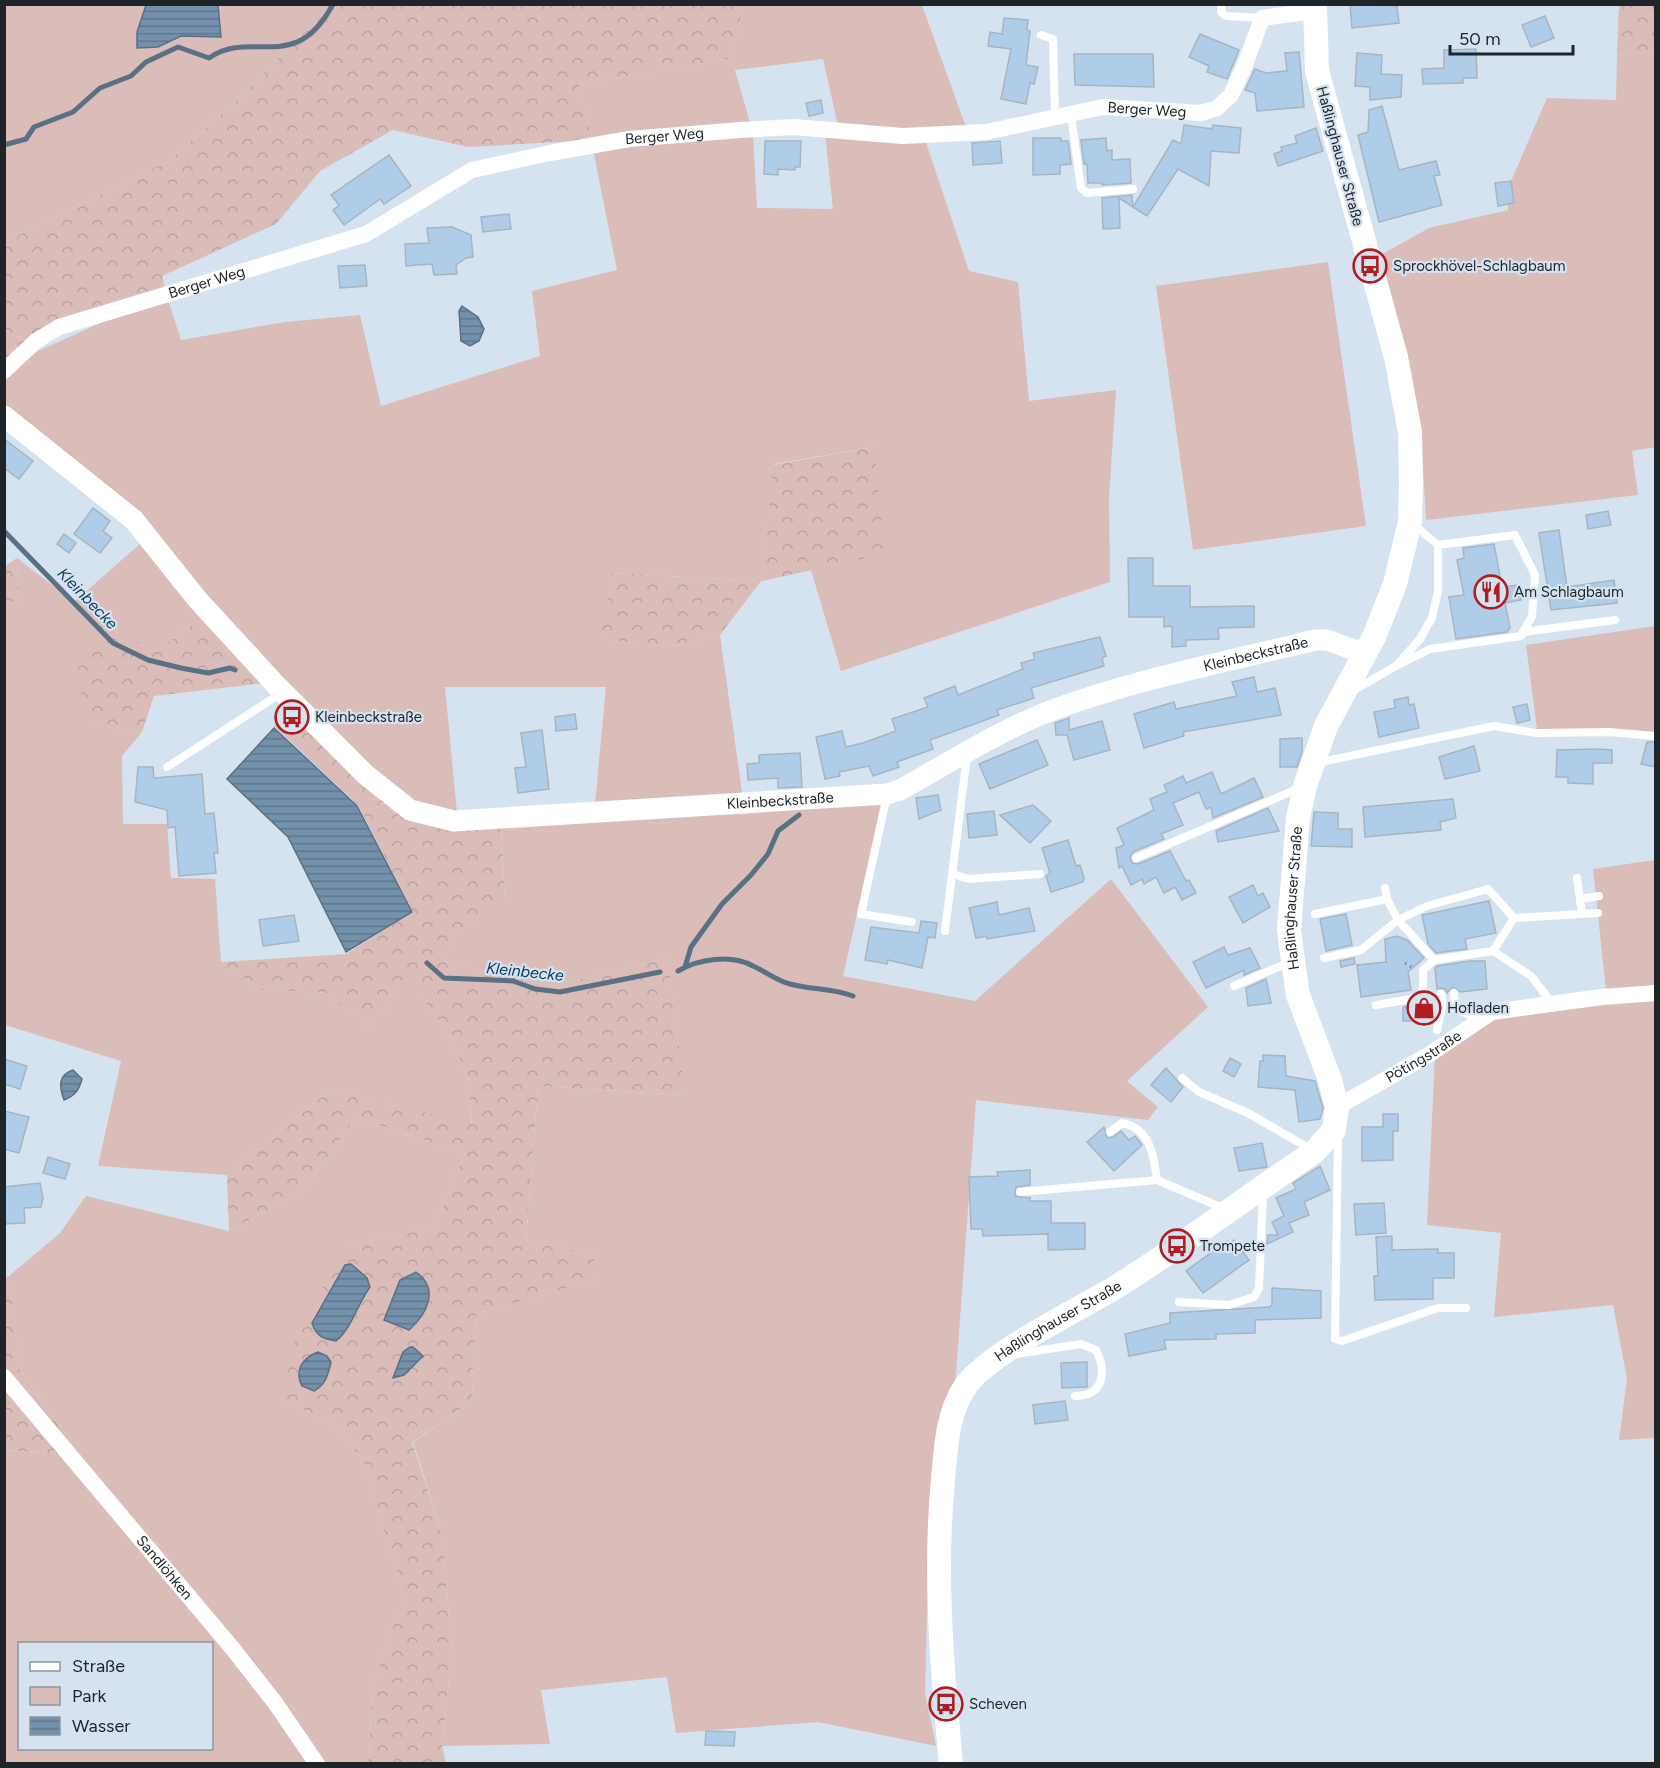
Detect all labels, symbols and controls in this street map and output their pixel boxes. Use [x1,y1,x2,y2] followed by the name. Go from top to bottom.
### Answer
[1450,18,1573,56] scale bar
[1459,28,1501,50] text: 50 m
[1313,84,1367,228] street label: Haßlinghauser Straße
[1107,98,1187,121] street label: Berger Weg
[624,124,705,148] street label: Berger Weg
[1352,248,1388,284] bus stop icon: Sprockhövel-Schlagbaum
[1393,257,1566,275] place label: Sprockhövel-Schlagbaum
[166,262,247,302] street label: Berger Weg
[54,564,122,633] water label: Kleinbecke
[1473,574,1509,610] restaurant icon: Am Schlagbaum
[1514,583,1624,601] place label: Am Schlagbaum
[1202,633,1310,675] street label: Kleinbeckstraße
[274,699,310,735] bus stop icon: Kleinbeckstraße
[315,708,422,726] place label: Kleinbeckstraße
[726,788,834,813] street label: Kleinbeckstraße
[1280,826,1306,971] street label: Haßlinghauser Straße
[485,958,565,985] water label: Kleinbecke
[1406,990,1442,1026] shop icon: Hofladen
[1447,999,1509,1017] place label: Hofladen
[1382,1026,1465,1087] street label: Pötingstraße
[1159,1228,1195,1264] bus stop icon: Trompete
[1200,1237,1265,1255] place label: Trompete
[991,1277,1125,1365] street label: Haßlinghauser Straße
[132,1532,196,1603] street label: Sandlöhken
[18,1642,213,1750] legend
[72,1655,125,1677] text: Straße
[72,1685,107,1707] text: Park
[928,1686,964,1722] bus stop icon: Scheven
[969,1695,1027,1713] place label: Scheven
[72,1715,130,1737] text: Wasser

